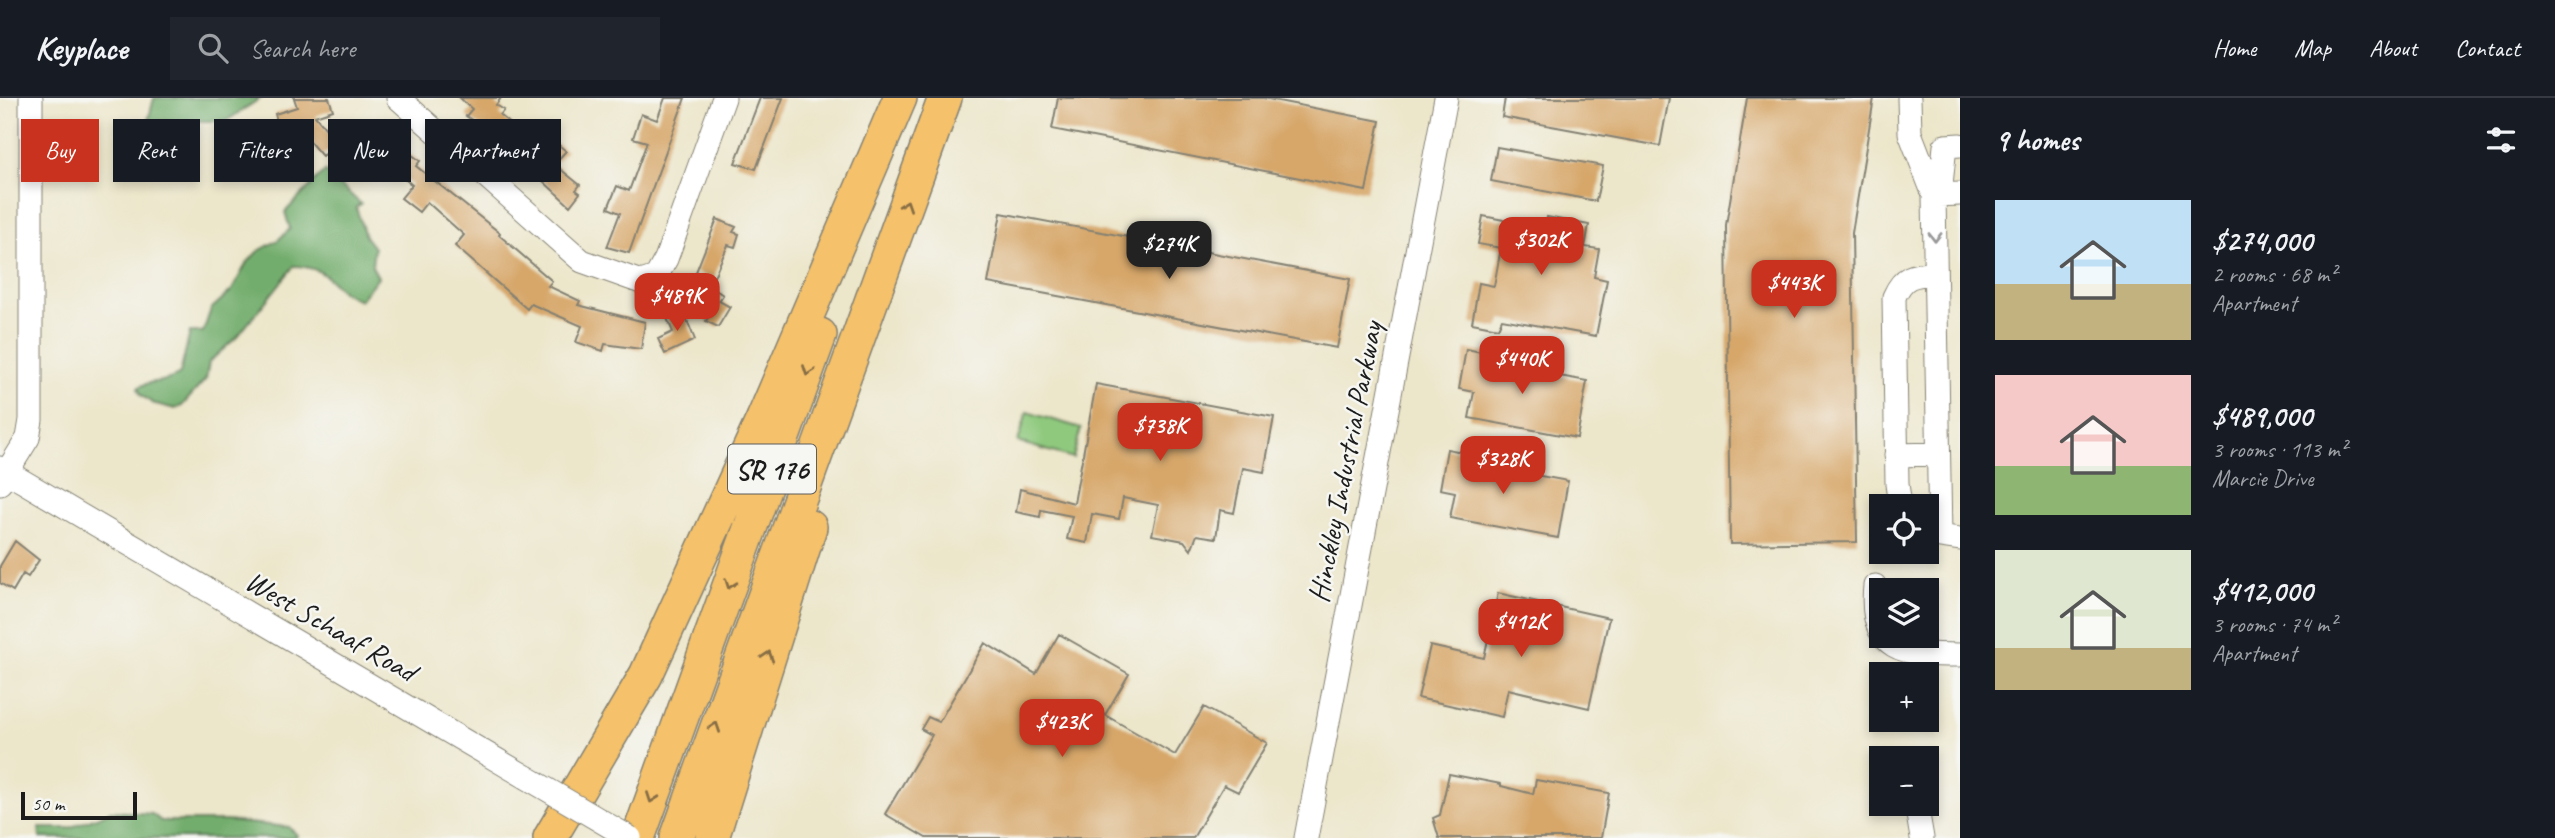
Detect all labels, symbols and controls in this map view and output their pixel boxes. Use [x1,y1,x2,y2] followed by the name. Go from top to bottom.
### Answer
[170,17,660,80] search box
[35,27,128,69] text: Keyplace
[194,29,232,67] icon: search
[250,32,356,65] text: Search here
[2213,33,2256,63] text: Home
[2294,33,2331,63] text: Map
[2369,33,2417,63] text: About
[2455,33,2520,63] text: Contact
[21,119,99,182] chip: Buy
[113,119,200,182] chip: Rent
[214,119,314,182] chip: Filters
[328,119,411,182] chip: New
[425,119,561,182] chip: Apartment
[1995,121,2079,159] text: 9 homes
[2482,121,2520,159] icon: filters
[898,200,912,212] one-way arrow
[1492,218,1590,277] pin: $302K
[1120,222,1218,281] pin: $274K
[2212,222,2312,260] text: $274,000
[1514,225,1568,254] text: $302K
[2051,228,2135,312] icon: home
[1143,229,1196,258] text: $274K
[1927,233,1943,243] one-way arrow
[1745,260,1843,320] pin: $443K
[2212,260,2336,289] text: 2 rooms · 68 m²
[1767,268,1821,297] text: $443K
[628,274,726,333] pin: $489K
[651,281,703,310] text: $489K
[2212,289,2297,318] text: Apartment
[1299,316,1391,606] street label: Hinckley Industrial Parkway
[1473,336,1571,396] pin: $440K
[1495,344,1549,373] text: $440K
[802,364,816,376] one-way arrow
[2212,397,2312,435] text: $489,000
[2051,403,2135,487] icon: home
[1111,404,1209,463] pin: $738K
[1134,411,1187,440] text: $738K
[2212,435,2347,464] text: 3 rooms · 113 m²
[1454,436,1552,496] pin: $328K
[728,444,816,494] road number: SR 176
[1476,444,1530,473] text: $328K
[2212,464,2314,493] text: Marcie Drive
[1869,494,1939,816] map controls
[1869,494,1939,564] button: locate
[239,562,427,692] street label: West Schaaf Road
[2212,572,2312,610] text: $412,000
[724,578,738,590] one-way arrow
[1869,578,1939,648] button: layers
[2051,578,2135,662] icon: home
[1472,600,1570,659] pin: $412K
[1494,607,1548,636] text: $412K
[2212,610,2336,639] text: 3 rooms · 74 m²
[2212,639,2297,668] text: Apartment
[760,650,774,662] one-way arrow
[1869,662,1939,732] button: +
[1013,700,1111,759] pin: $423K
[1035,707,1089,736] text: $423K
[707,722,721,734] one-way arrow
[1869,746,1939,816] button: −
[21,789,136,821] scale bar
[32,792,64,816] text: 50 m
[647,792,661,804] one-way arrow

